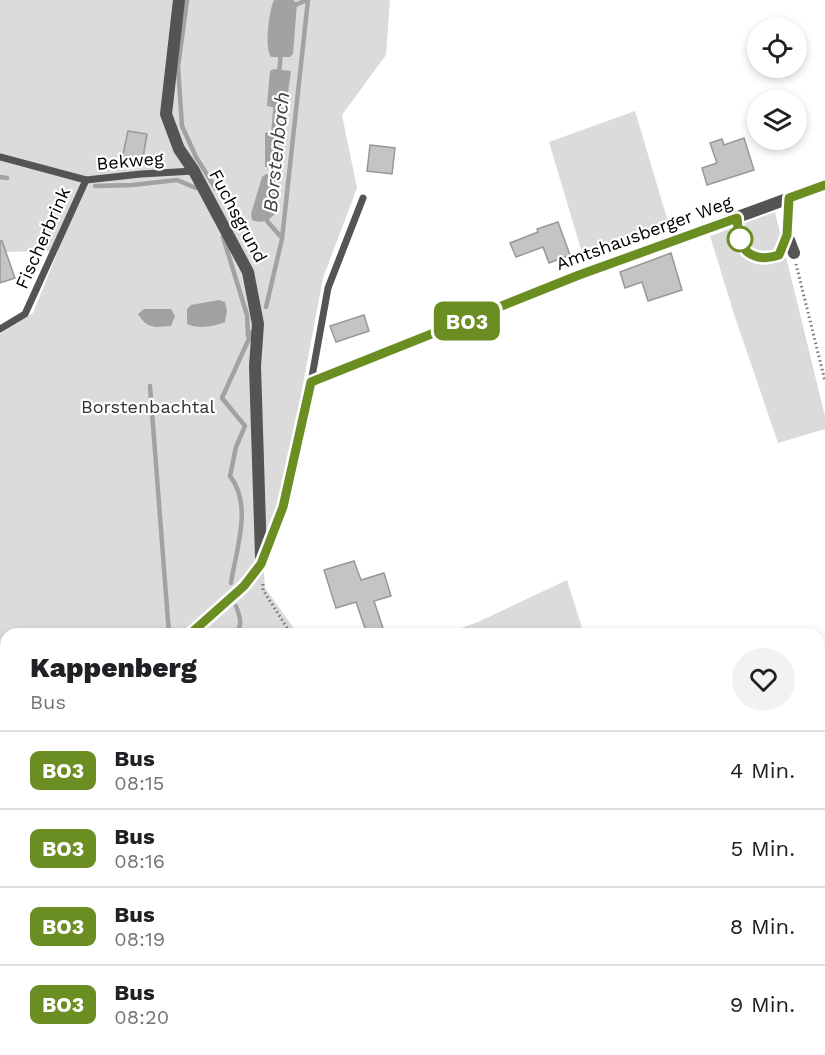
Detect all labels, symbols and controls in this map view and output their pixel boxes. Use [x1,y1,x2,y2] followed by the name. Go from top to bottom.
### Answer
[747,18,807,150] map controls
[747,18,807,78] button: locate
[258,90,294,214] water label: Borstenbach
[747,90,807,150] button: layers
[96,147,165,174] street label: Bekweg
[205,166,272,266] street label: Fuchsgrund
[11,184,74,292] street label: Fischerbrink
[553,191,735,274] street label: Amtshausberger Weg
[727,226,753,252] unlabelled marker
[432,302,502,340] line badge: BO3
[446,309,488,334] text: BO3
[81,396,215,417] park label: Borstenbachtal
[732,648,795,711] button: heart
[30,651,197,684] text: Kappenberg
[30,690,66,714] text: Bus
[114,746,155,771] text: Bus
[42,758,84,783] text: BO3
[730,758,795,783] text: 4 Min.
[114,771,164,795] text: 08:15
[114,824,155,849] text: Bus
[42,836,84,861] text: BO3
[731,836,795,861] text: 5 Min.
[114,849,165,873] text: 08:16
[114,902,155,927] text: Bus
[42,914,84,939] text: BO3
[730,914,795,939] text: 8 Min.
[114,927,165,951] text: 08:19
[114,980,155,1005] text: Bus
[42,992,84,1017] text: BO3
[730,992,795,1017] text: 9 Min.
[114,1005,169,1029] text: 08:20

